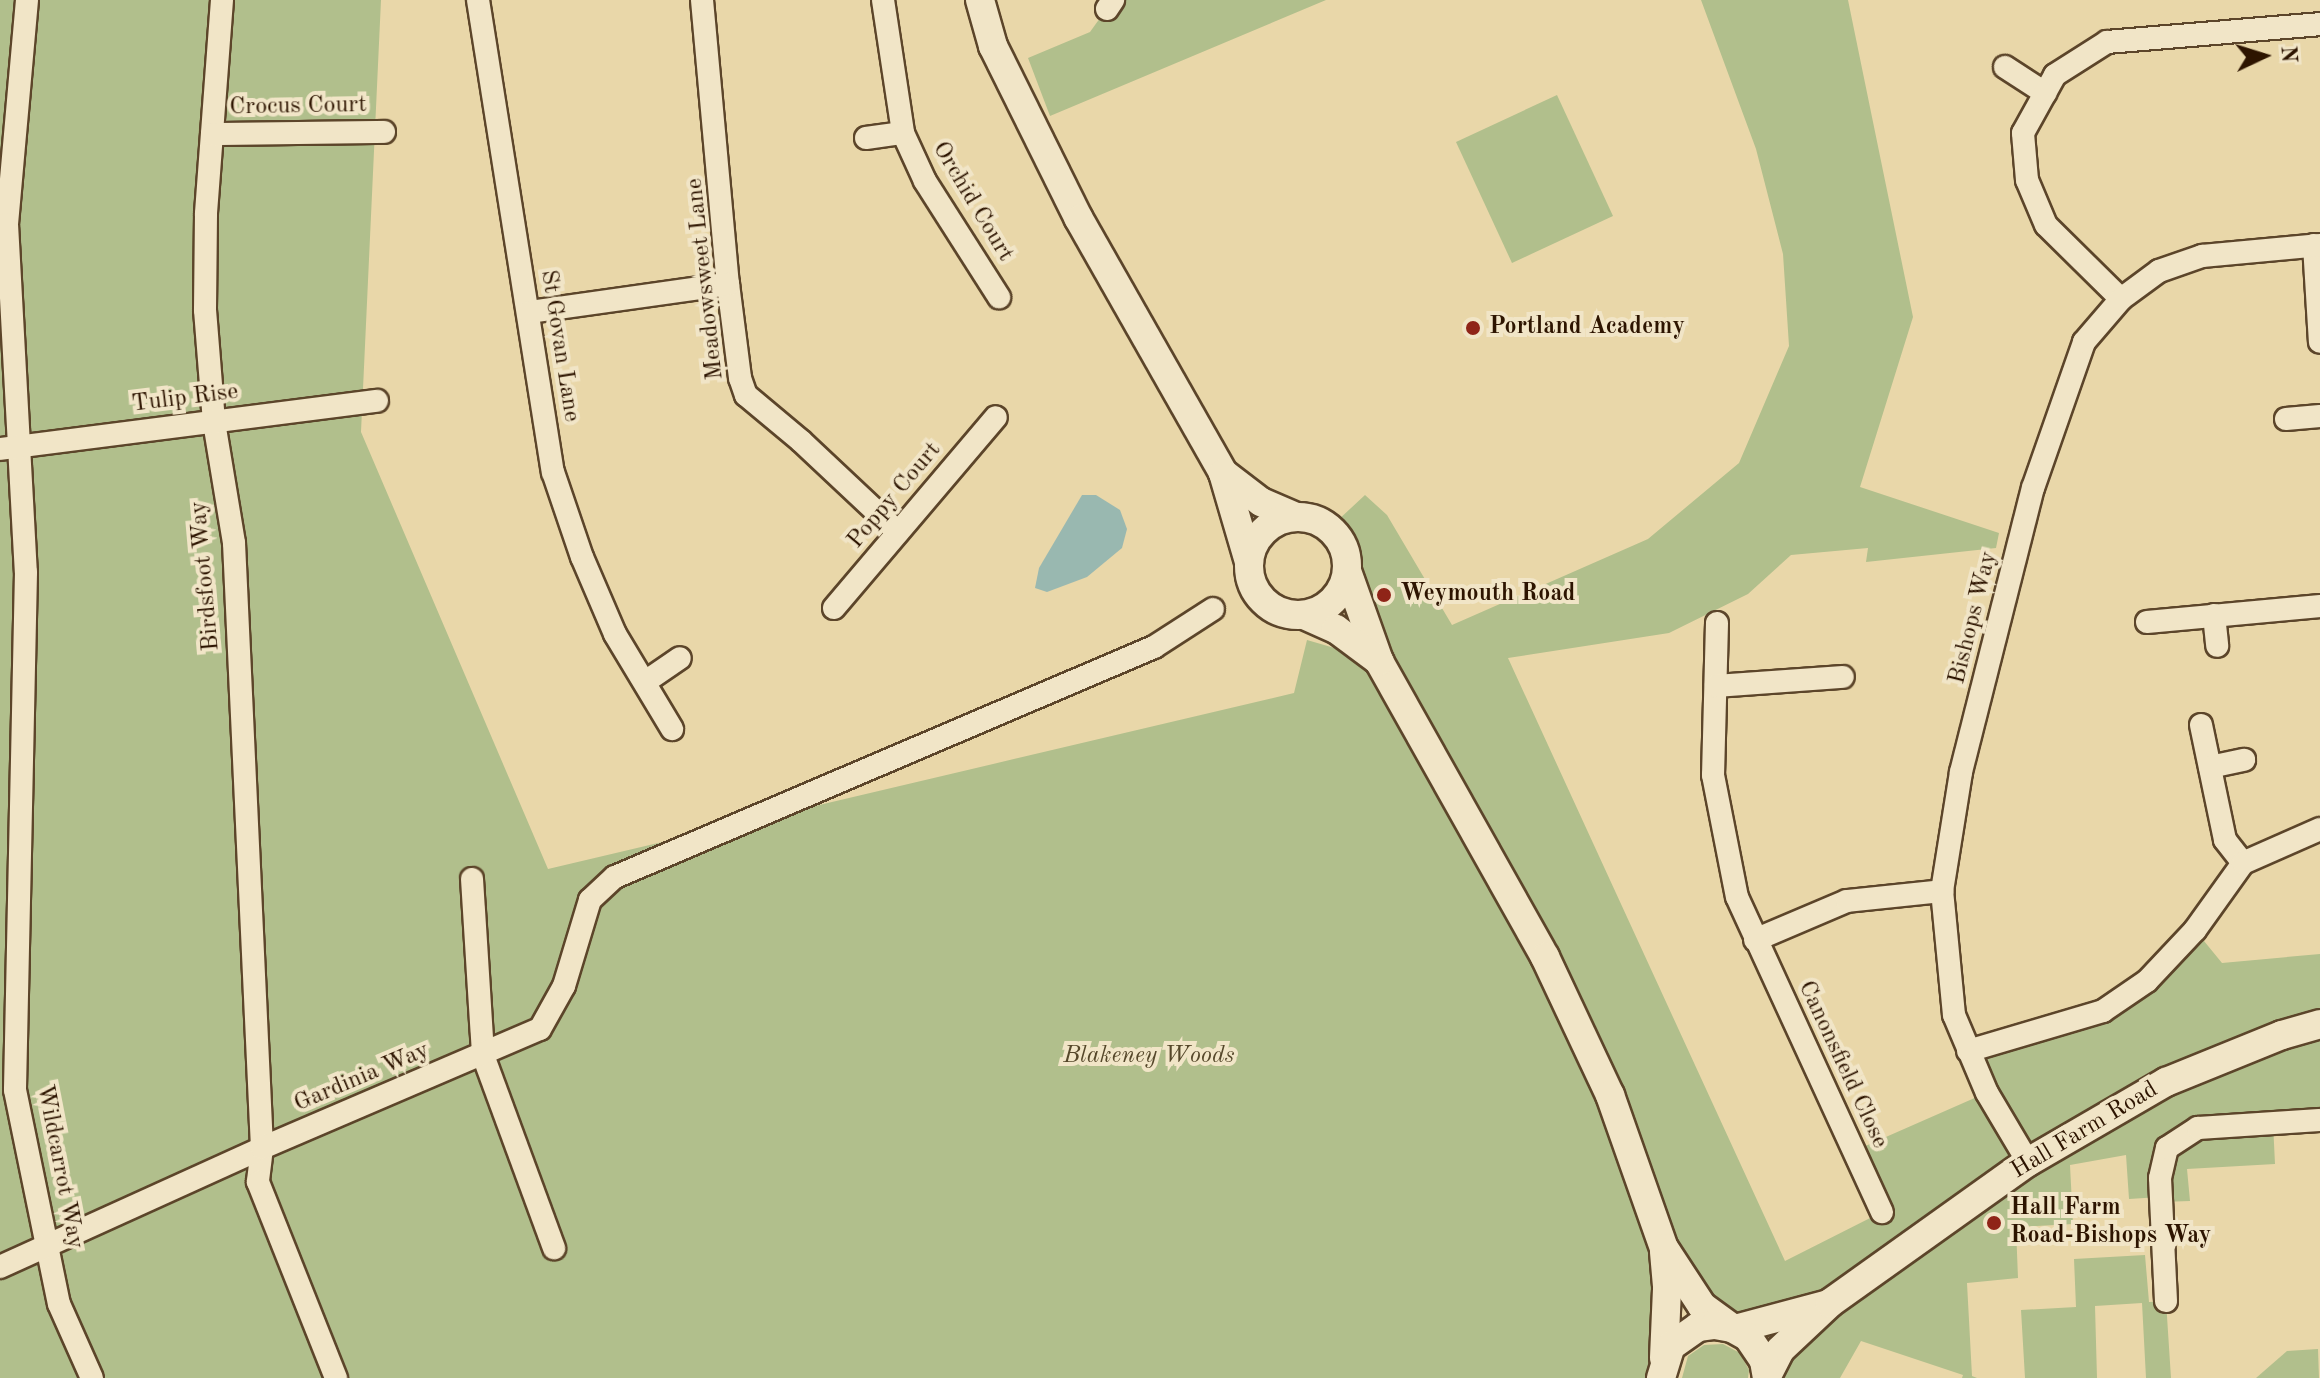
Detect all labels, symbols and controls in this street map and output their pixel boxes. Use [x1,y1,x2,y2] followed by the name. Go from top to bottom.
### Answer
[2224,16,2304,96] north arrow
[2276,45,2300,63] text: N
[229,91,367,123] street label: Crocus Court
[925,137,1019,267] street label: Orchid Court
[681,177,731,381] street label: Meadowsweet Lane
[533,268,585,424] street label: St Govan Lane
[1489,314,1685,342] place label: Portland Academy
[1464,319,1482,337] marker: Portland Academy
[130,378,240,420] street label: Tulip Rise
[842,437,948,555] street label: Poppy Court
[185,500,227,652] street label: Birdsfoot Way
[1944,549,2004,687] street label: Bishops Way
[1400,581,1576,609] place label: Weymouth Road
[1375,586,1393,604] marker: Weymouth Road
[1791,977,1893,1153] street label: Canonsfield Close
[290,1037,434,1119] street label: Gardinia Way
[1063,1043,1235,1071] park label: Blakeney Woods
[2006,1076,2164,1186] street label: Hall Farm Road
[29,1082,89,1252] street label: Wildcarrot Way
[2010,1195,2211,1251] place label: Hall Farm Road-Bishops Way
[1985,1214,2003,1232] marker: Hall Farm Road-Bishops Way

